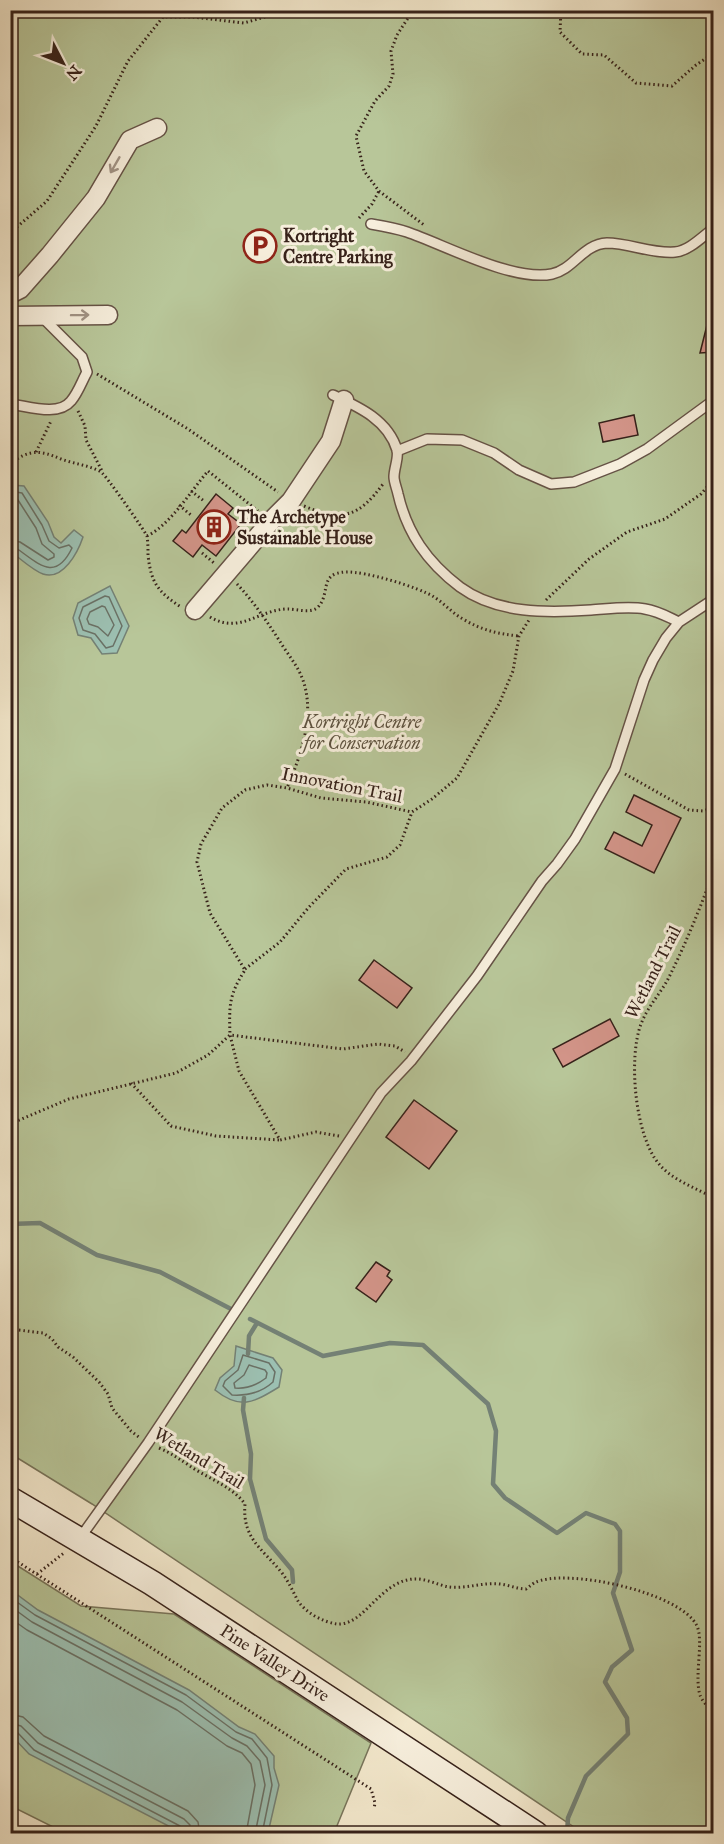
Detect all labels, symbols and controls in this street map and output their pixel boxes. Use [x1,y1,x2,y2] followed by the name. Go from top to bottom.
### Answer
[33,33,93,93] north arrow
[62,61,85,84] text: N
[109,156,121,173] one-way arrow
[283,225,393,269] place label: Kortright Centre Parking
[242,228,278,264] parking icon: Kortright Centre Parking
[70,310,90,321] one-way arrow
[236,506,373,549] place label: The Archetype Sustainable House
[196,509,232,545] building icon: The Archetype Sustainable House
[299,711,422,754] park label: Kortright Centre for Conservation
[280,763,404,808] street label: Innovation Trail
[620,922,686,1022] street label: Wetland Trail
[150,1422,248,1494] street label: Wetland Trail
[216,1619,334,1707] street label: Pine Valley Drive

